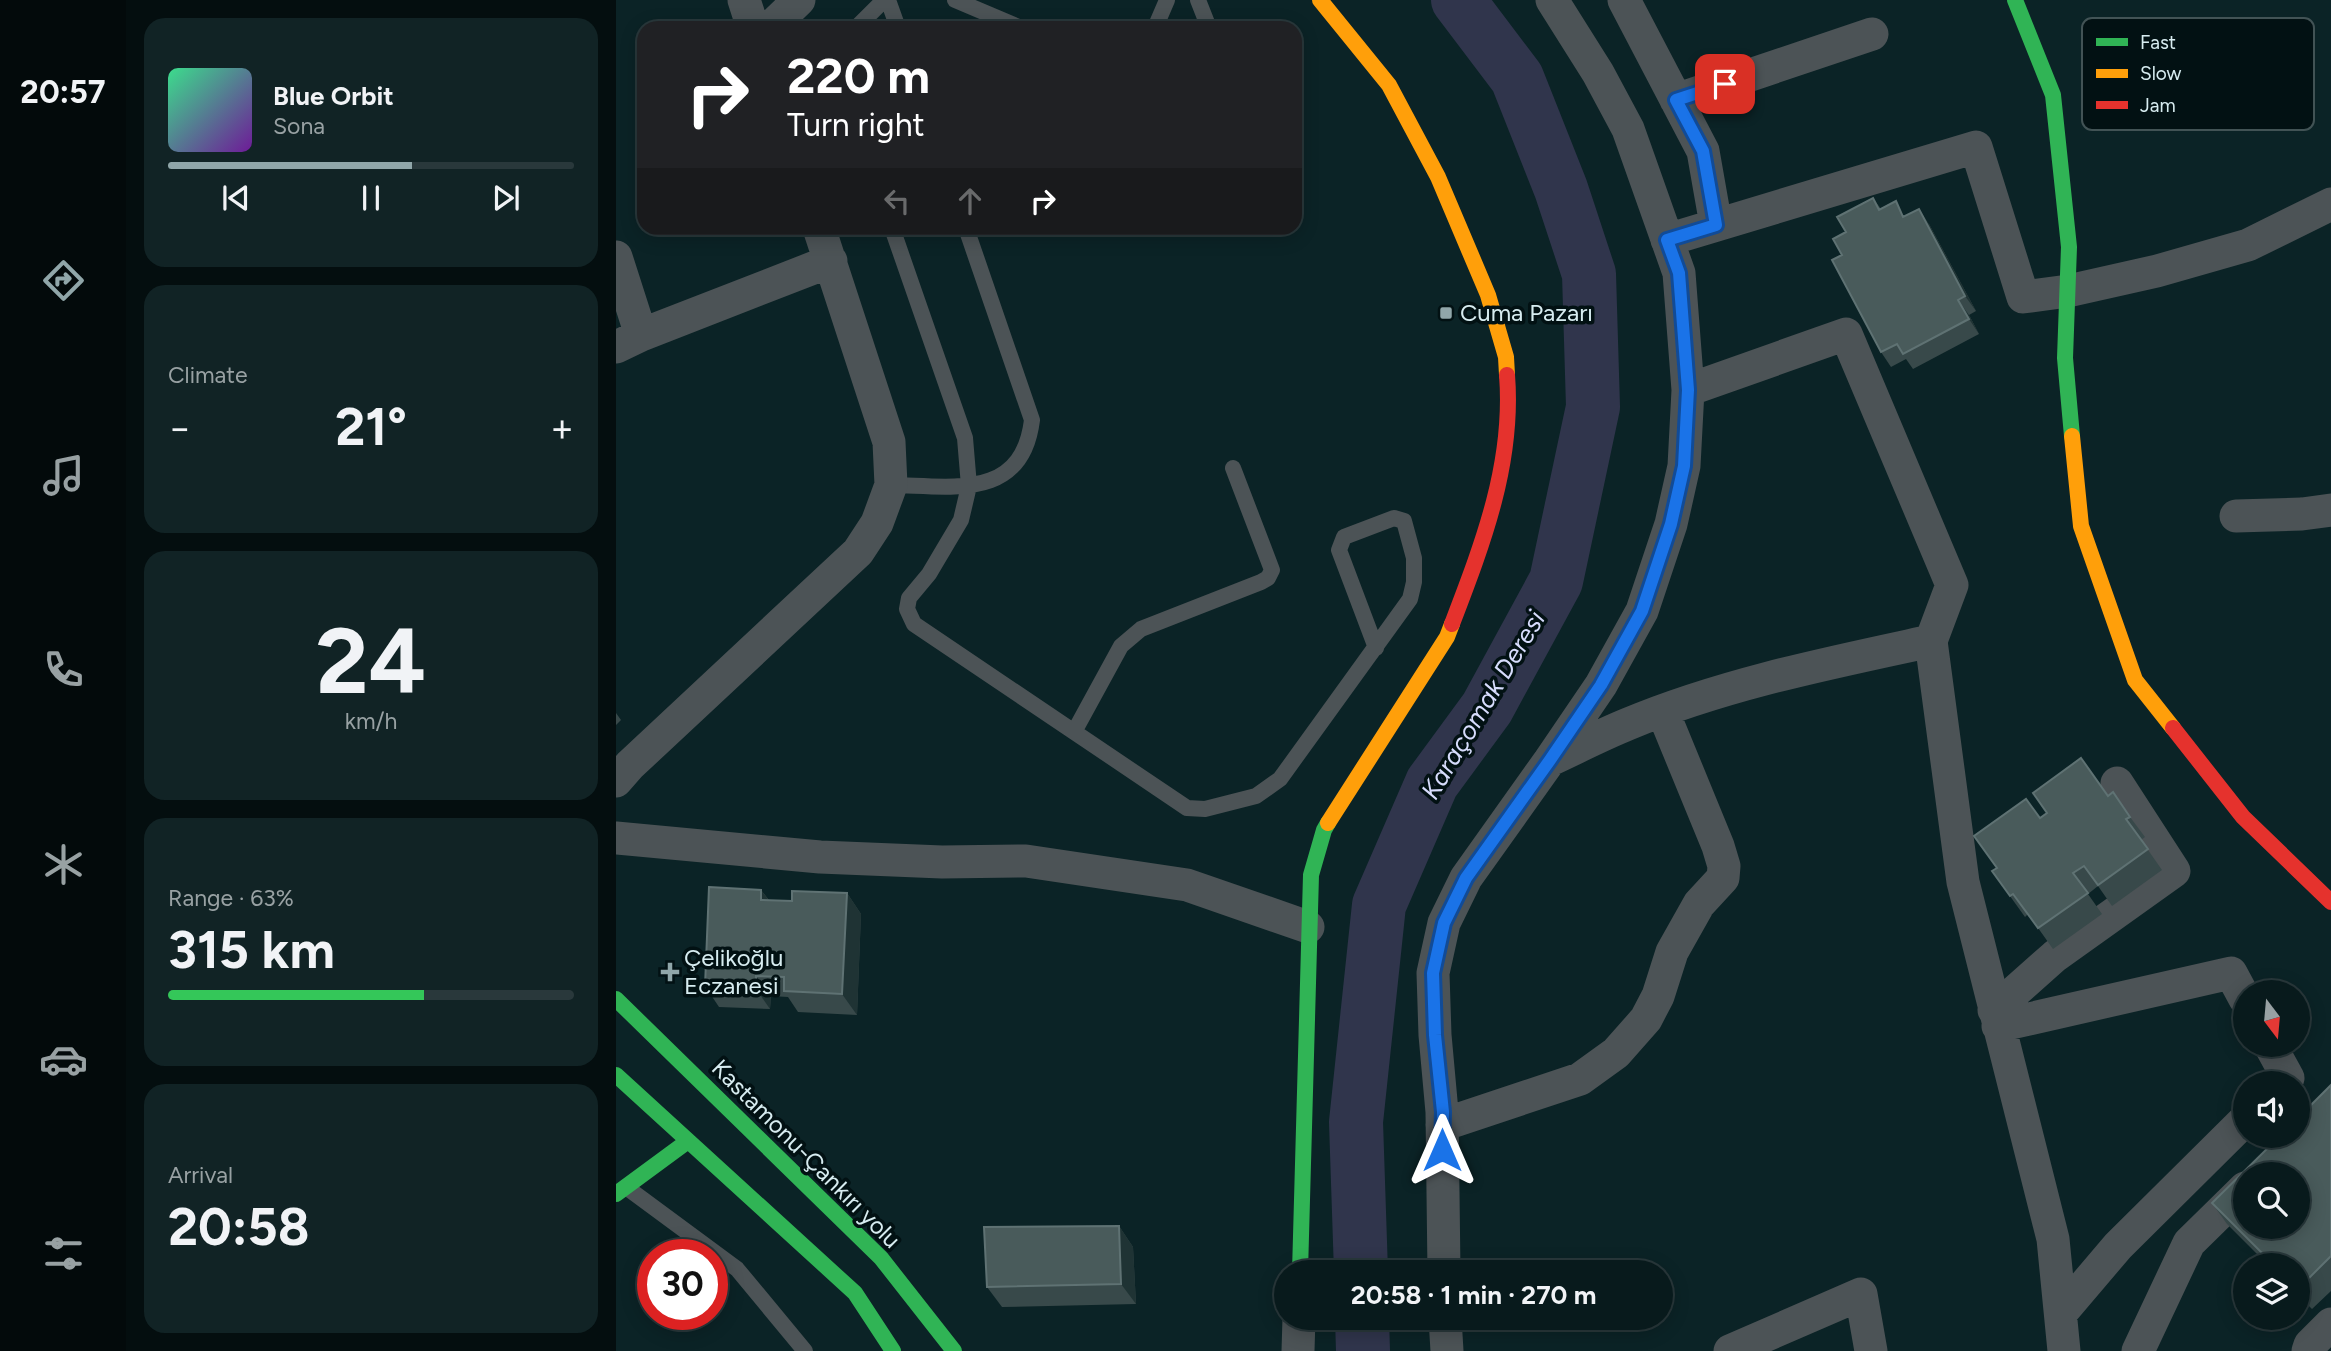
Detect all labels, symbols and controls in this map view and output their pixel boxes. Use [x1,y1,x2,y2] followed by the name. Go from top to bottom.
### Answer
[2082,18,2314,130] legend
[2140,31,2176,54] text: Fast
[787,46,930,105] text: 220 m
[672,49,763,140] icon: right
[1695,54,1755,114] pin
[2140,62,2182,85] text: Slow
[1706,65,1744,103] icon: arrive
[20,73,106,111] text: 20:57
[273,80,394,112] text: Blue Orbit
[2140,94,2176,117] text: Jam
[787,106,925,144] text: Turn right
[273,112,325,140] text: Sona
[217,179,255,217] icon: previous
[352,179,390,217] icon: pause
[487,179,525,217] icon: next
[878,182,916,220] icon: left
[951,182,989,220] icon: ahead
[1024,182,1062,220] icon: right
[39,256,88,305] icon: directions
[1460,298,1593,327] place label: Cuma Pazarı
[1438,305,1454,321] marker: Cuma Pazarı
[168,361,247,389] text: Climate
[335,396,407,458] text: 21°
[168,405,192,451] text: −
[550,405,574,451] text: +
[39,451,88,500] icon: music
[1414,604,1552,805] water label: Karaçomak Deresi
[316,607,426,716] text: 24
[39,645,88,694] icon: phone
[345,707,397,735] text: km/h
[39,840,88,889] icon: climate
[168,884,294,912] text: Range · 63%
[168,919,335,981] text: 315 km
[684,943,783,1000] place label: Çelikoğlu Eczanesi
[662,964,678,980] marker: Çelikoğlu Eczanesi
[2233,980,2310,1057] north arrow
[2233,980,2310,1330] map controls
[39,1035,88,1084] icon: car
[706,1053,907,1254] street label: Kastamonu-Çankırı yolu
[2233,1071,2310,1148] button: sound
[1405,1113,1479,1187] position arrow
[168,1161,233,1189] text: Arrival
[2233,1162,2310,1239] button: search
[168,1196,310,1258] text: 20:58
[39,1229,88,1278] icon: filters
[637,1239,728,1330] speed limit sign: 30
[2233,1253,2310,1330] button: layers
[1351,1279,1596,1311] text: 20:58 · 1 min · 270 m

